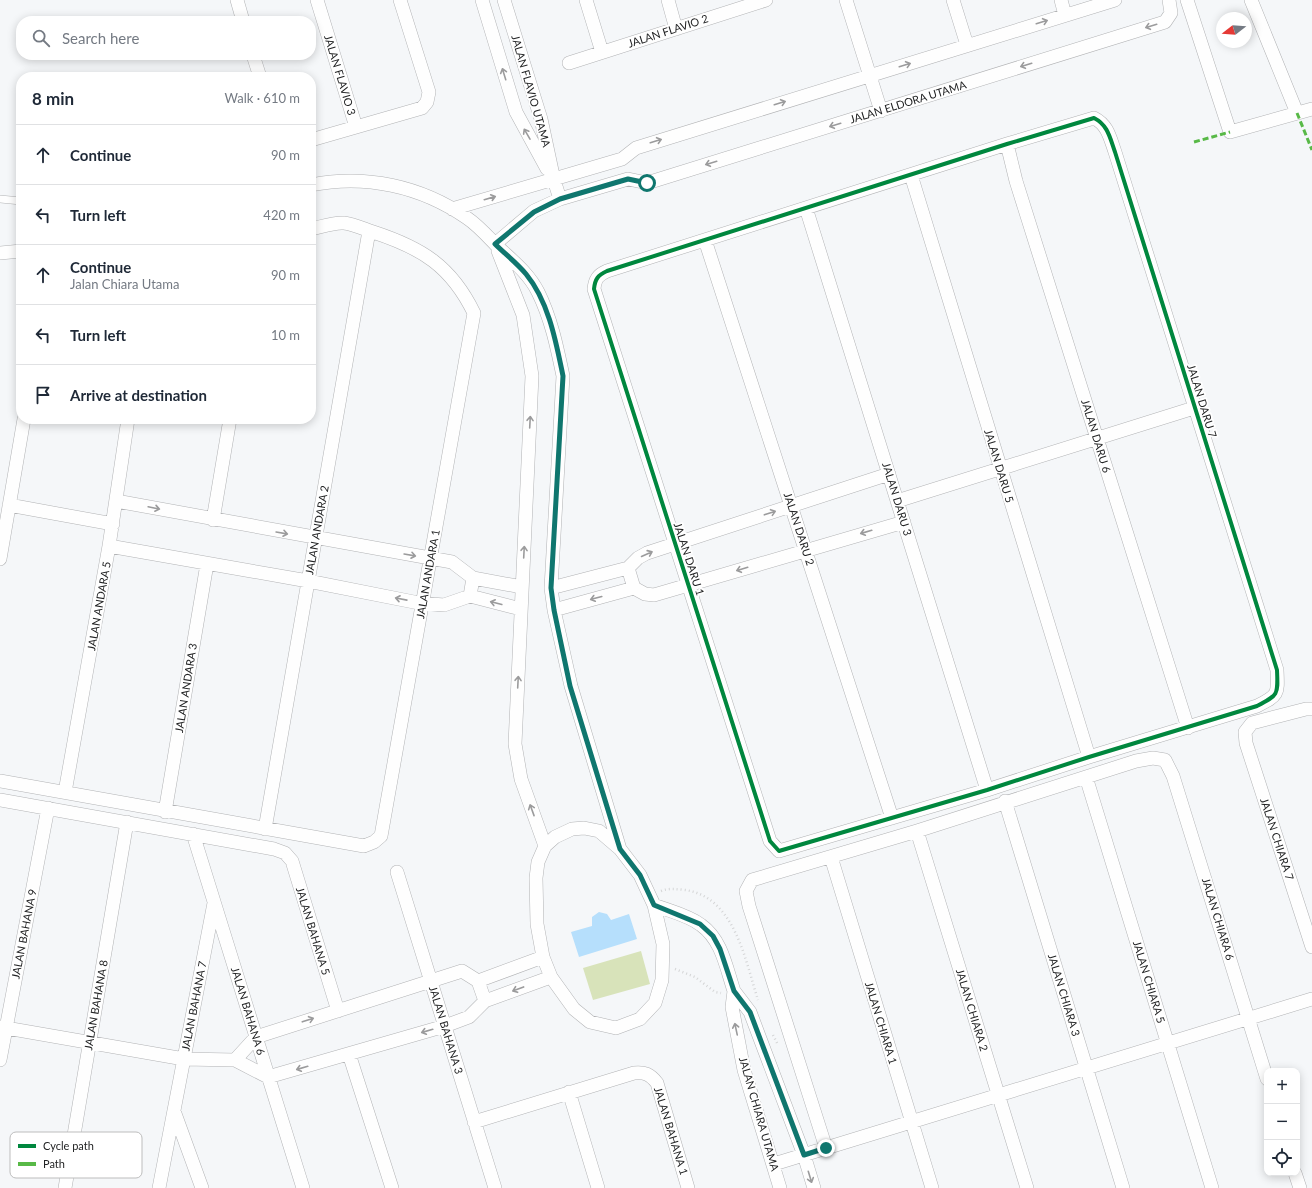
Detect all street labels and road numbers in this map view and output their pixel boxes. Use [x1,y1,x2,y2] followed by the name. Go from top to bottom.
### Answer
[626,11,710,50] street label: JALAN FLAVIO 2
[322,33,359,117] street label: JALAN FLAVIO 3
[509,33,554,149] street label: JALAN FLAVIO UTAMA
[848,77,968,125] street label: JALAN ELDORA UTAMA
[1185,363,1220,439] street label: JALAN DARU 7
[1079,398,1114,474] street label: JALAN DARU 6
[982,428,1017,504] street label: JALAN DARU 5
[880,461,915,537] street label: JALAN DARU 3
[302,484,331,576] street label: JALAN ANDARA 2
[782,491,817,567] street label: JALAN DARU 2
[672,521,707,597] street label: JALAN DARU 1
[413,528,442,620] street label: JALAN ANDARA 1
[84,560,113,652] street label: JALAN ANDARA 5
[172,642,199,734] street label: JALAN ANDARA 3
[1258,796,1297,882] street label: JALAN CHIARA 7
[1200,876,1237,962] street label: JALAN CHIARA 6
[294,885,333,976] street label: JALAN BAHANA 5
[8,888,39,980] street label: JALAN BAHANA 9
[1131,939,1168,1025] street label: JALAN CHIARA 5
[1046,952,1083,1038] street label: JALAN CHIARA 3
[81,959,110,1051] street label: JALAN BAHANA 8
[178,960,209,1052] street label: JALAN BAHANA 7
[229,965,268,1056] street label: JALAN BAHANA 6
[954,967,991,1053] street label: JALAN CHIARA 2
[863,980,900,1066] street label: JALAN CHIARA 1
[427,984,466,1075] street label: JALAN BAHANA 3
[737,1055,782,1173] street label: JALAN CHIARA UTAMA
[652,1085,691,1176] street label: JALAN BAHANA 1

